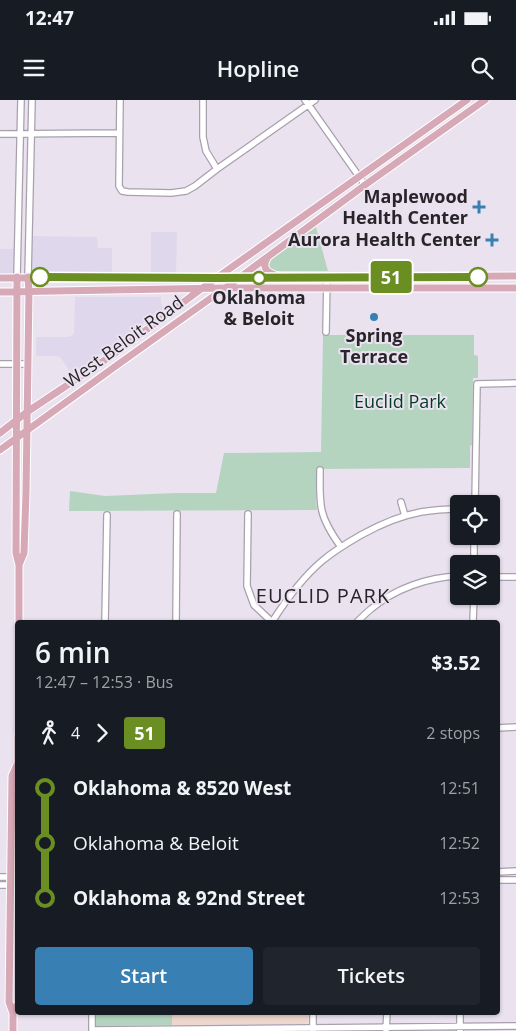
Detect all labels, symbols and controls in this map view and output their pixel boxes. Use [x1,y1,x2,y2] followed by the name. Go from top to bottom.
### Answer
[25,5,74,31] text: 12:47
[217,53,299,83] text: Hopline
[20,54,48,82] icon: menu
[468,54,496,82] icon: search
[342,184,468,229] place label: Maplewood Health Center
[472,200,486,214] marker: Maplewood Health Center
[288,227,481,251] place label: Aurora Health Center
[485,233,499,247] marker: Aurora Health Center
[368,261,414,293] line badge: 51
[381,265,401,289] text: 51
[30,267,50,287] unlabelled marker
[468,267,488,287] unlabelled marker
[252,271,266,285] marker: Oklahoma & Beloit
[212,285,306,330] place label: Oklahoma & Beloit
[59,290,188,393] street label: West Beloit Road
[368,311,380,323] marker: Spring Terrace
[340,323,408,368] place label: Spring Terrace
[354,389,447,413] park label: Euclid Park
[450,495,500,605] map controls
[450,495,500,545] button: locate
[450,555,500,605] button: layers
[256,582,390,609] district label: EUCLID PARK
[35,633,111,671] text: 6 min
[431,650,480,676] text: $3.52
[35,671,173,693] text: 12:47 – 12:53 · Bus
[35,719,63,747] icon: walk
[88,719,116,747] icon: forward
[134,721,155,745] text: 51
[71,722,80,744] text: 4
[426,722,480,744] text: 2 stops
[73,775,291,801] text: Oklahoma & 8520 West
[439,777,480,799] text: 12:51
[73,830,239,856] text: Oklahoma & Beloit
[439,832,480,854] text: 12:52
[73,885,305,911] text: Oklahoma & 92nd Street
[439,887,480,909] text: 12:53
[35,947,253,1005] button: Start
[263,947,480,1005] button: Tickets

